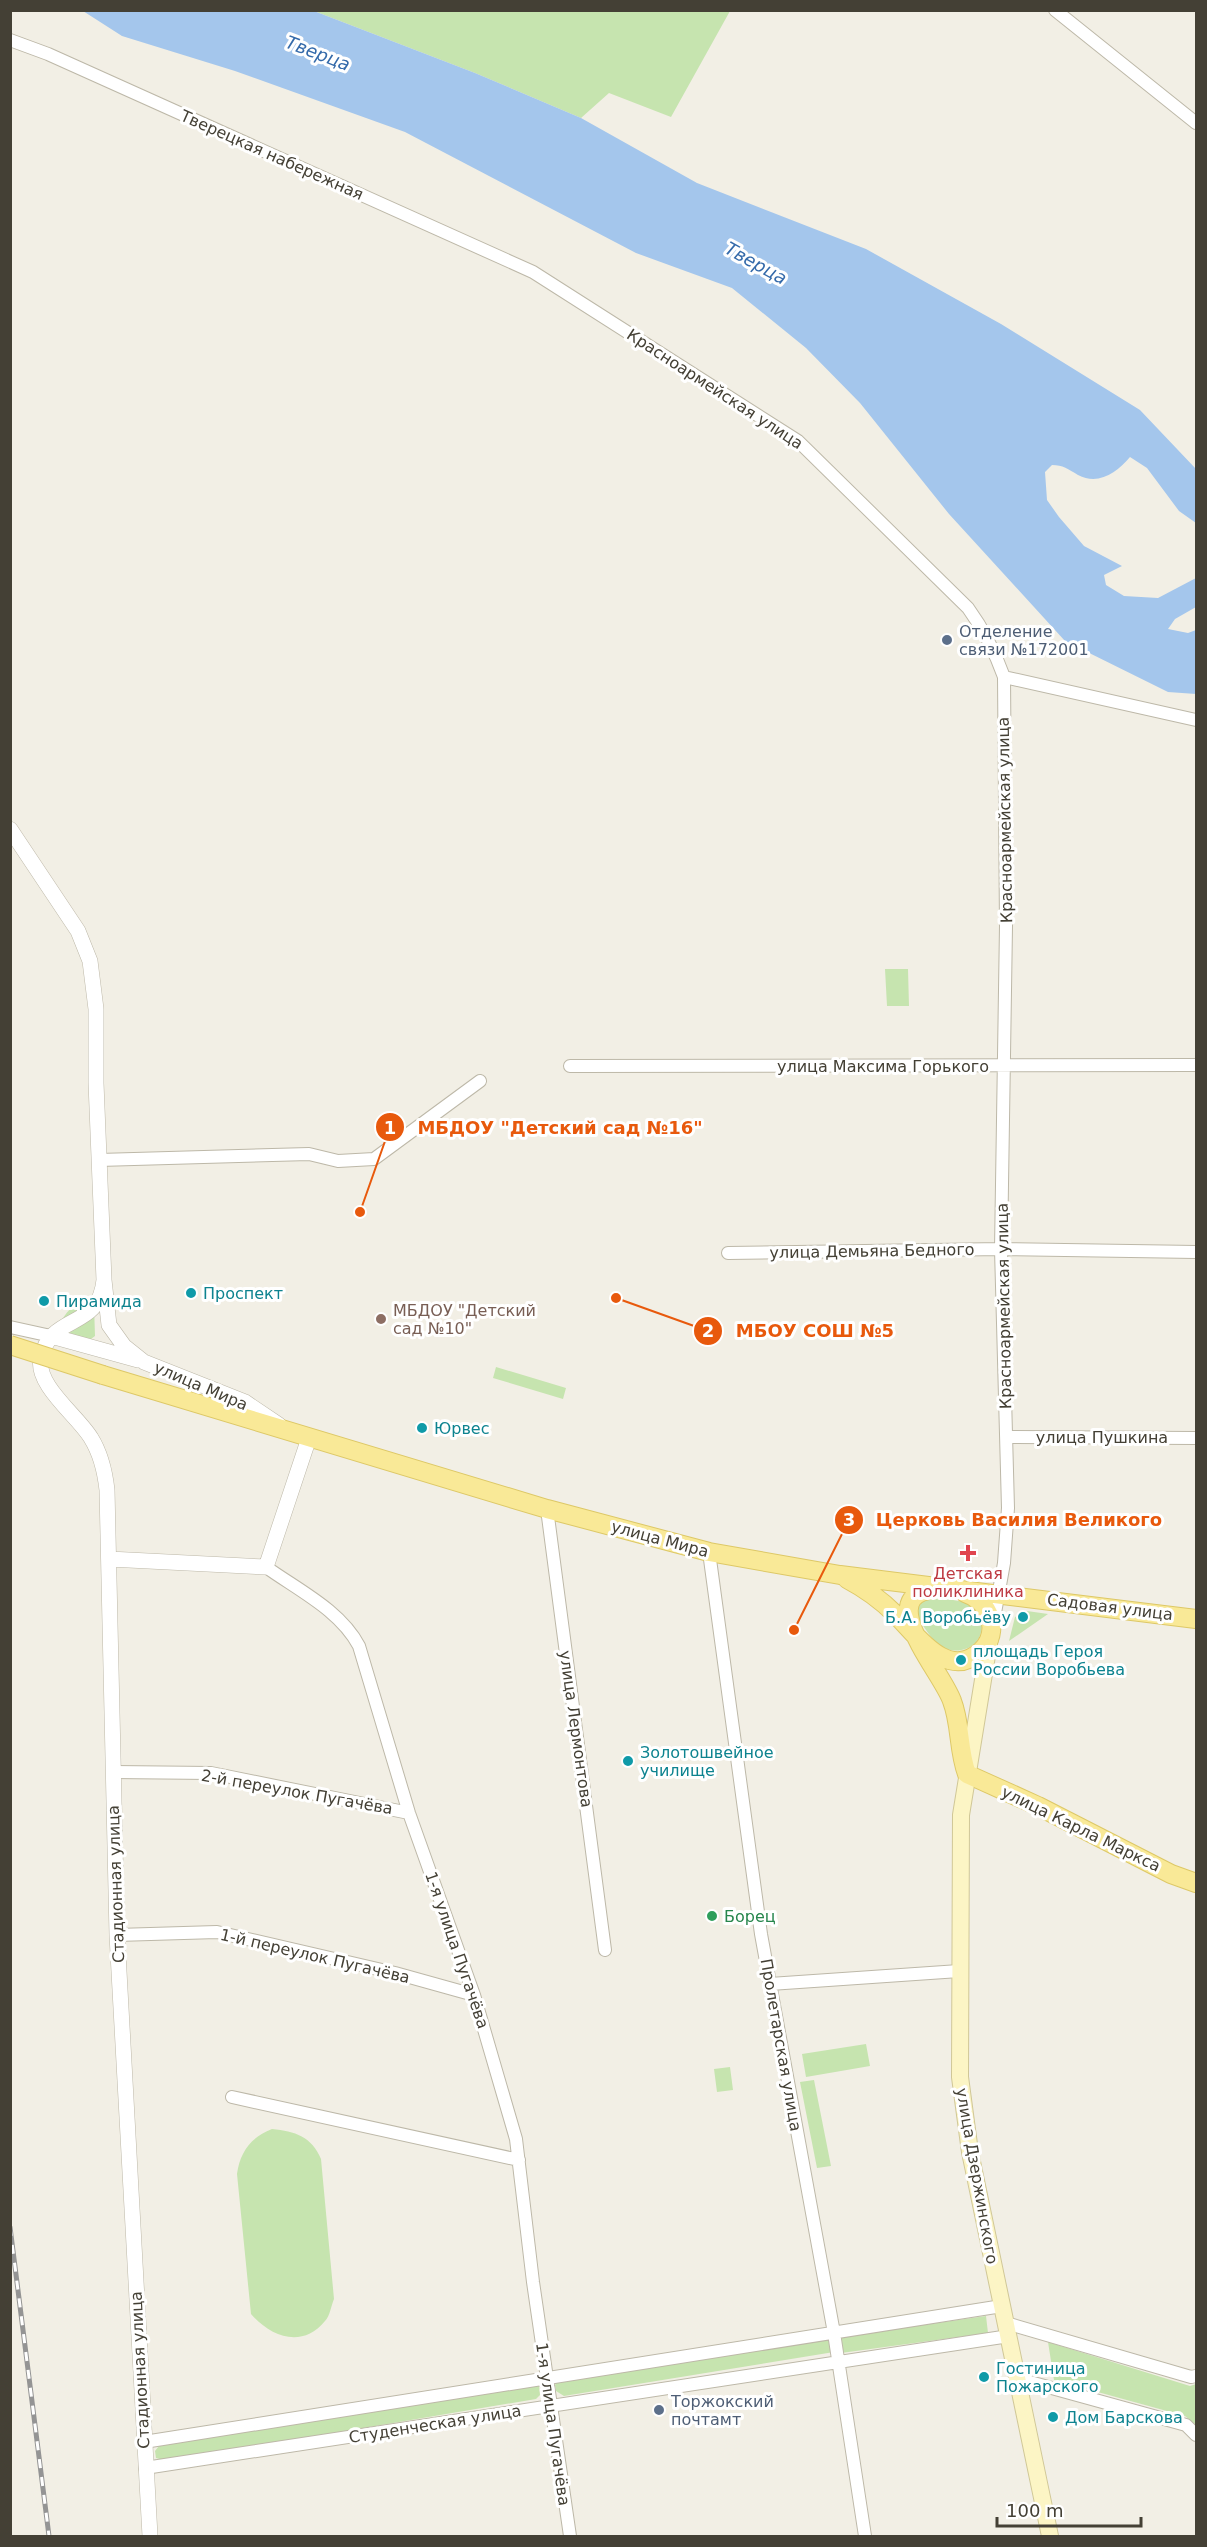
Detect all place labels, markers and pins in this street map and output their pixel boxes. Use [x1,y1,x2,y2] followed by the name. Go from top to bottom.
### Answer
[959,622,1089,659] place label: Отделение связи №172001
[940,633,954,647] marker: Отделение связи №172001
[375,1109,714,1145] callout: МБДОУ "Детский сад №16"
[203,1284,283,1303] place label: Проспект
[184,1286,198,1300] marker: Проспект
[56,1292,142,1311] place label: Пирамида
[37,1294,51,1308] marker: Пирамида
[393,1301,536,1338] place label: МБДОУ "Детский сад №10"
[374,1312,388,1326] marker: МБДОУ "Детский сад №10"
[693,1313,906,1349] callout: МБОУ СОШ №5
[434,1419,490,1438] place label: Юрвес
[415,1421,429,1435] marker: Юрвес
[834,1502,1174,1538] callout: Церковь Василия Великого
[959,1544,977,1562] marker: Детская поликлиника
[912,1564,1024,1601] place label: Детская поликлиника
[885,1608,1011,1627] place label: Б.А. Воробьёву
[1016,1610,1030,1624] marker: Б.А. Воробьёву
[973,1642,1125,1679] place label: площадь Героя России Воробьева
[954,1653,968,1667] marker: площадь Героя России Воробьева
[640,1743,774,1780] place label: Золотошвейное училище
[621,1754,635,1768] marker: Золотошвейное училище
[724,1907,776,1926] place label: Борец
[705,1909,719,1923] marker: Борец
[996,2359,1099,2396] place label: Гостиница Пожарского
[977,2370,991,2384] marker: Гостиница Пожарского
[670,2392,774,2429] place label: Торжокский почтамт
[652,2403,666,2417] marker: Торжокский почтамт
[1065,2408,1183,2427] place label: Дом Барскова
[1046,2410,1060,2424] marker: Дом Барскова

